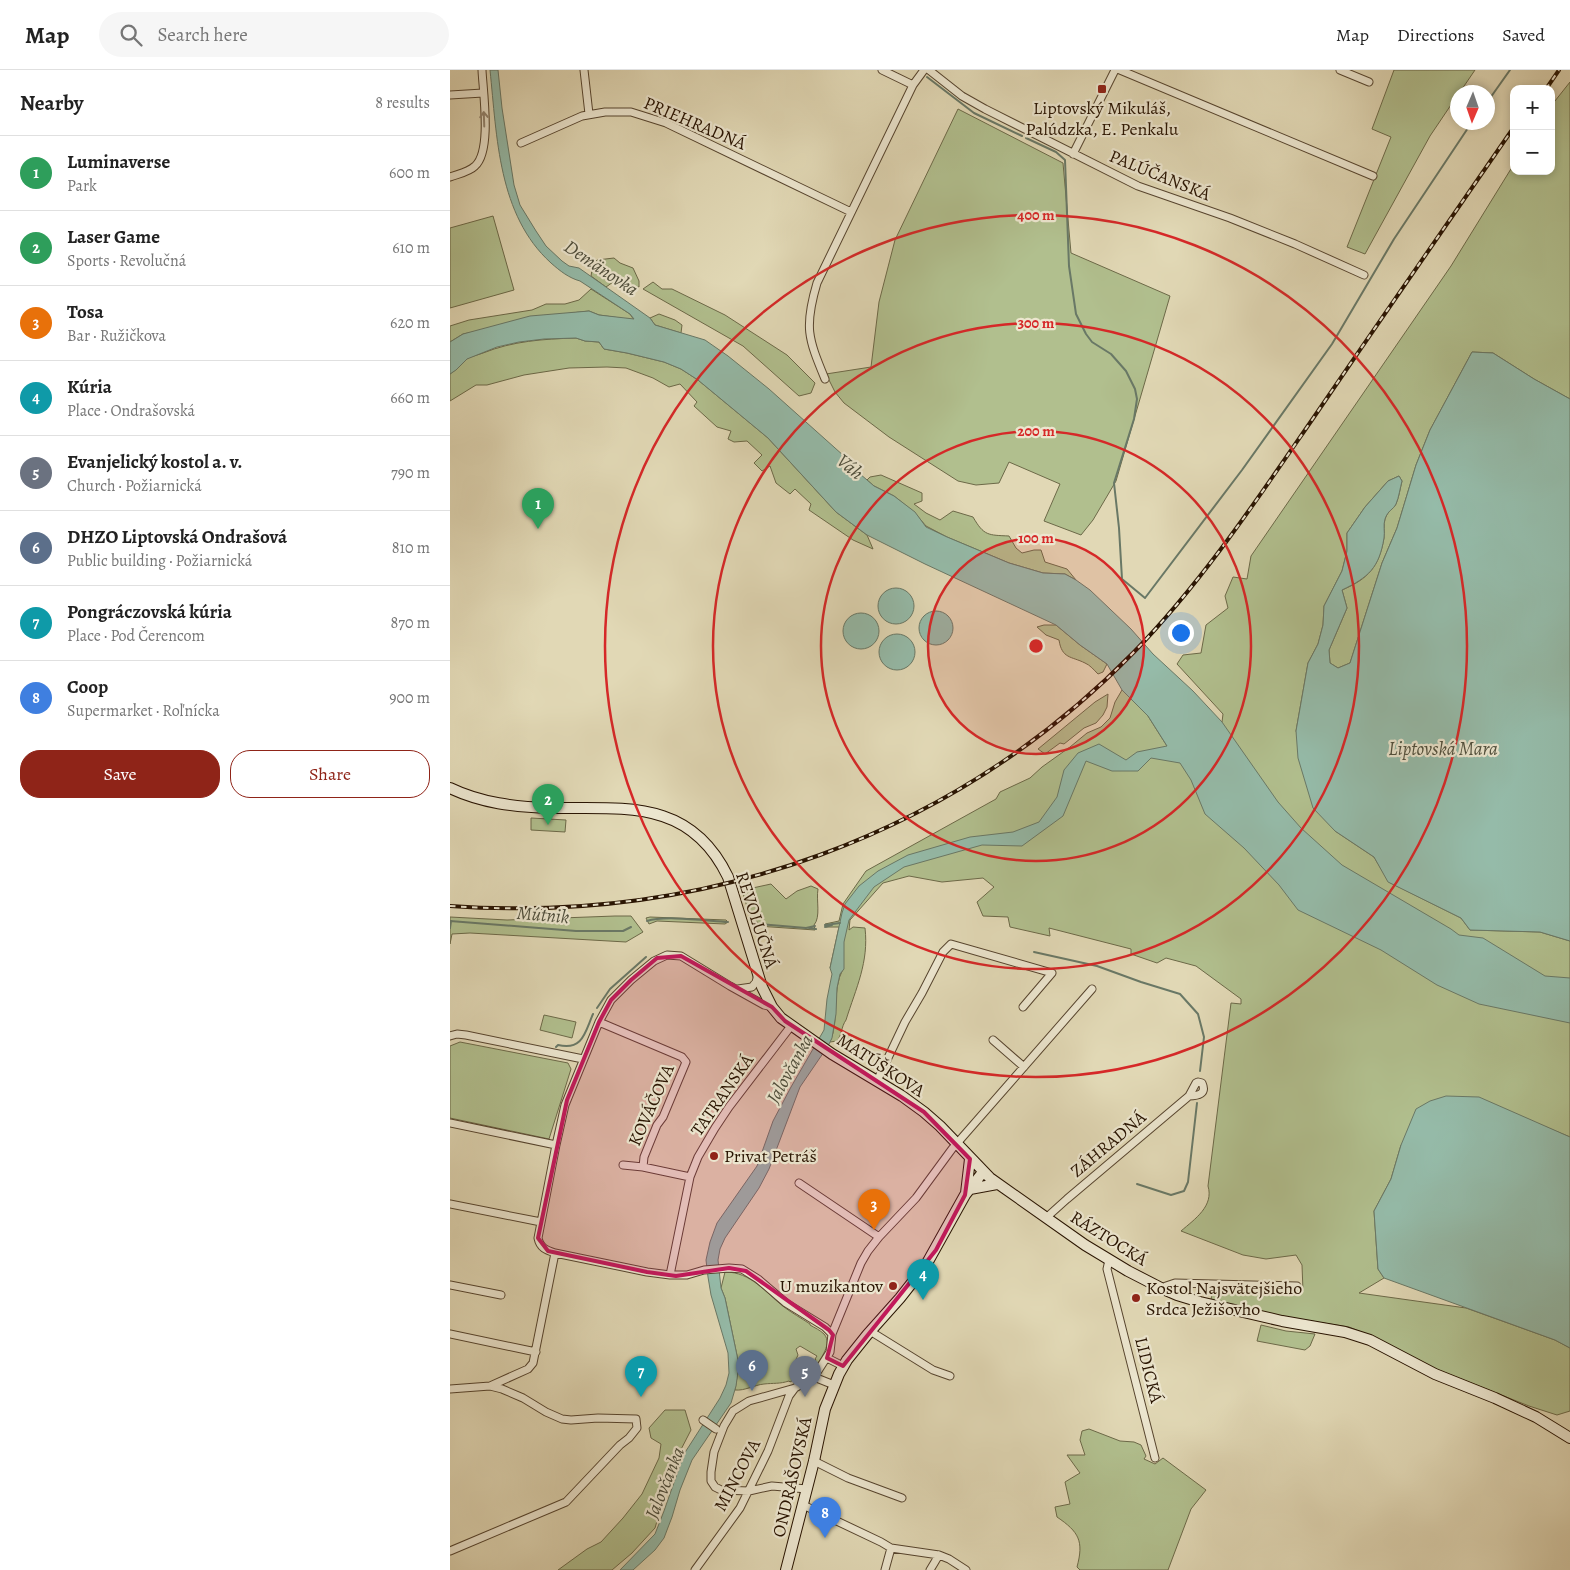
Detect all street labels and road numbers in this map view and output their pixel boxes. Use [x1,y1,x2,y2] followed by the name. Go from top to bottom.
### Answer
[640,91,750,156] street label: PRIEHRADNÁ
[1106,144,1215,206] street label: PALÚČANSKÁ
[730,869,784,972] street label: REVOLUČNÁ
[832,1028,930,1103] street label: MATÚŠKOVA
[685,1049,759,1141] street label: TATRANSKÁ
[622,1060,680,1150] street label: KOVÁČOVA
[1065,1105,1151,1183] street label: ZÁHRADNÁ
[1066,1205,1152,1271] street label: RÁZTOCKÁ
[1129,1334,1169,1406] street label: LIDICKÁ
[766,1414,818,1540] street label: ONDRAŠOVSKÁ
[708,1434,766,1515] street label: MINCOVA

